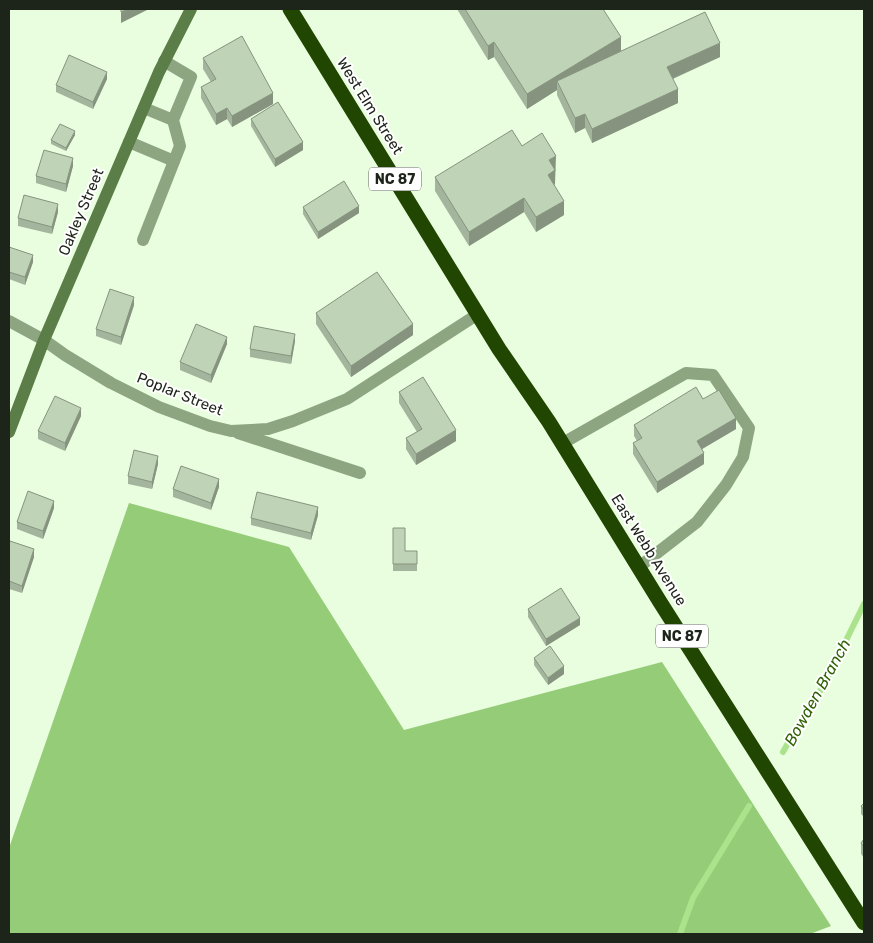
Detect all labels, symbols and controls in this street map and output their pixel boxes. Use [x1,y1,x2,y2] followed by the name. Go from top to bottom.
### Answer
[333,54,407,158] street label: West Elm Street
[55,166,107,258] street label: Oakley Street
[369,168,421,190] road number: NC 87
[134,369,226,420] street label: Poplar Street
[607,491,691,609] street label: East Webb Avenue
[656,624,708,648] road number: NC 87
[780,636,855,749] water label: Bowden Branch

